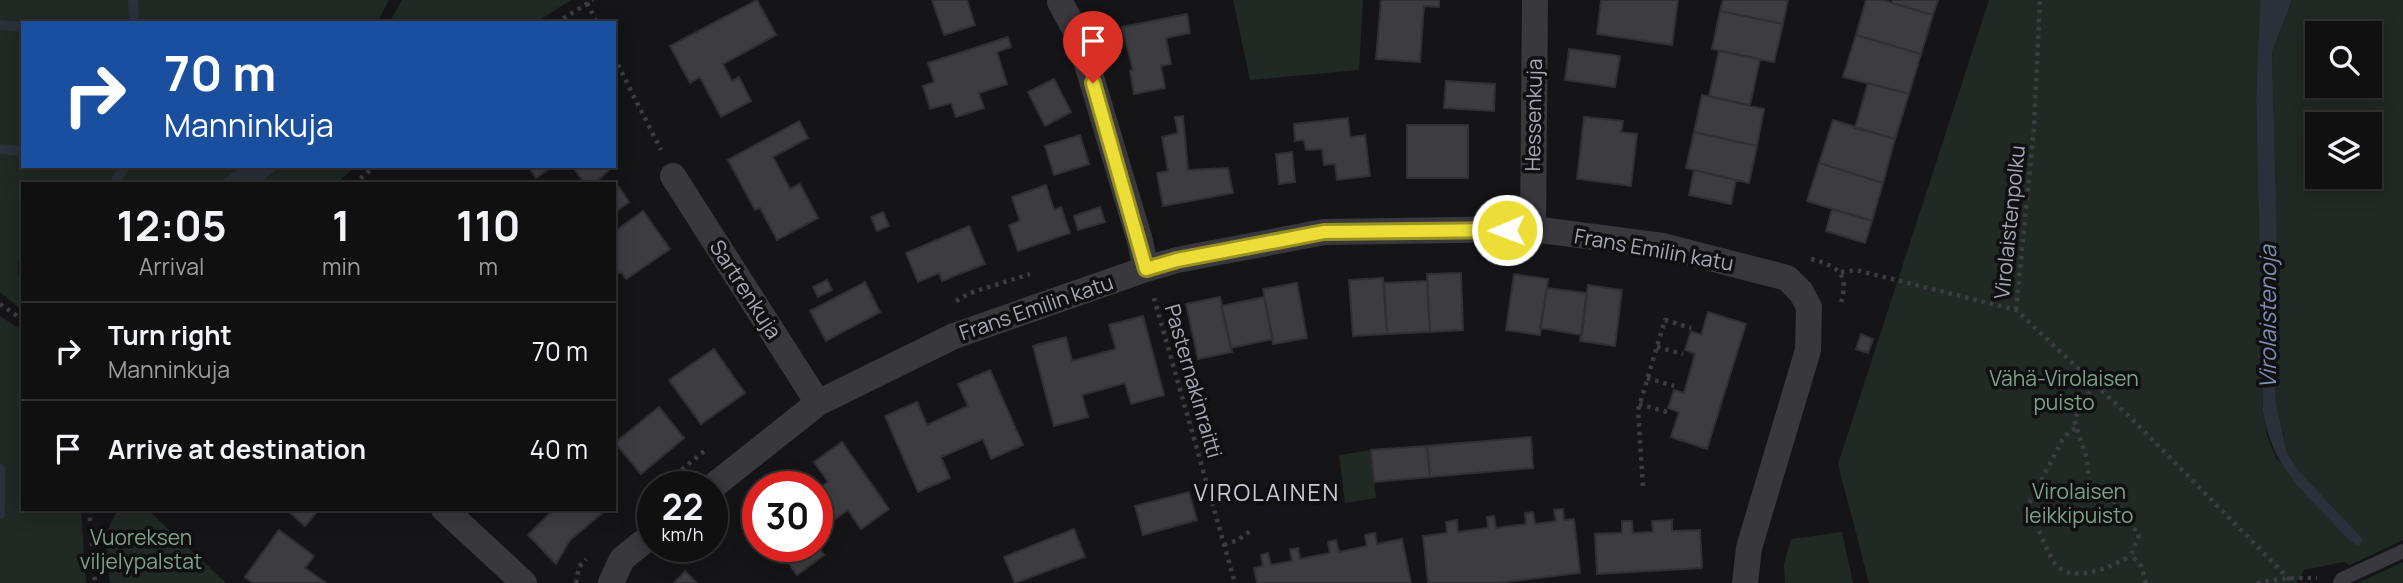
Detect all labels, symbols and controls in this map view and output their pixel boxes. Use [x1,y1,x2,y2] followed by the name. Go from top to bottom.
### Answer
[1063,11,1123,83] pin
[2305,21,2382,189] map controls
[2305,21,2382,98] button: search
[1074,22,1112,60] icon: arrive
[164,39,276,106] text: 70 m
[49,49,140,140] icon: right
[1518,58,1548,172] street label: Hessenkuja
[164,103,334,147] text: Manninkuja
[2305,112,2382,189] button: layers
[1987,144,2031,300] street label: Virolaistenpolku
[1470,193,1544,267] position arrow
[116,196,227,254] text: 12:05
[332,196,350,254] text: 1
[456,196,520,254] text: 110
[1572,221,1736,277] street label: Frans Emilin katu
[704,234,788,344] street label: Sartrenkuja
[2251,244,2283,389] water label: Virolaistenoja
[139,250,204,282] text: Arrival
[322,250,361,282] text: min
[479,250,498,282] text: m
[955,268,1117,346] street label: Frans Emilin katu
[1159,301,1229,461] street label: Pasternakinraitti
[108,317,232,353] text: Turn right
[49,332,87,370] icon: right
[532,333,588,369] text: 70 m
[108,353,230,385] text: Manninkuja
[1989,364,2139,416] park label: Vähä-Virolaisen puisto
[49,430,87,468] icon: arrive
[108,431,366,467] text: Arrive at destination
[530,431,588,467] text: 40 m
[742,471,833,562] speed limit sign: 30
[1194,476,1340,508] district label: VIROLAINEN
[2024,477,2134,529] park label: Virolaisen leikkipuisto
[662,483,703,531] text: 22
[662,522,703,546] text: km/h
[80,523,202,575] park label: Vuoreksen viljelypalstat

